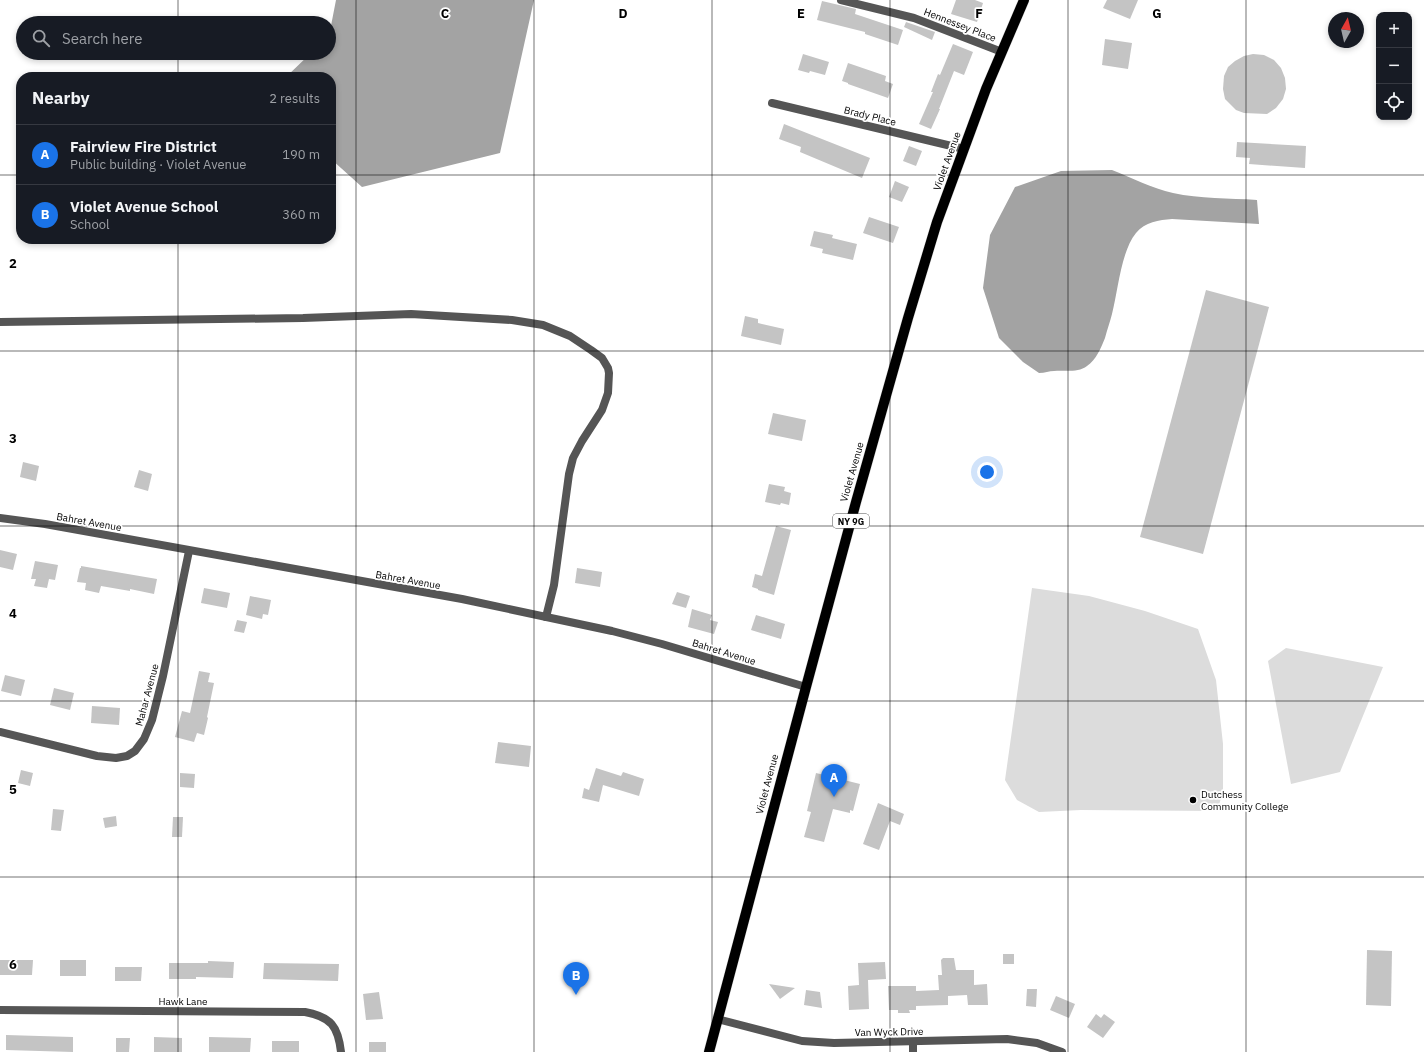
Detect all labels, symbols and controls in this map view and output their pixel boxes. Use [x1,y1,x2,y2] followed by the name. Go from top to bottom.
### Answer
[441,5,450,22] text: C
[618,5,628,22] text: D
[797,5,805,22] text: E
[922,5,998,45] street label: Hennessey Place
[975,5,983,22] text: F
[1152,5,1162,22] text: G
[1328,12,1364,48] north arrow
[1376,12,1412,120] map controls
[1376,12,1412,48] button: +
[16,16,336,60] search box
[30,27,52,49] icon: search
[62,29,142,48] text: Search here
[1376,48,1412,84] button: −
[1376,84,1412,120] button: locate
[32,87,90,109] text: Nearby
[269,90,320,107] text: 2 results
[843,103,898,129] street label: Brady Place
[930,129,964,192] street label: Violet Avenue
[70,137,217,156] text: Fairview Fire District
[41,146,49,163] text: A
[282,146,320,163] text: 190 m
[70,156,246,173] text: Public building · Violet Avenue
[70,197,218,216] text: Violet Avenue School
[41,206,49,223] text: B
[282,206,320,223] text: 360 m
[70,216,110,233] text: School
[9,255,17,272] text: 2
[9,430,17,447] text: 3
[837,440,867,503] street label: Violet Avenue
[977,462,997,482] your location
[55,510,123,534] street label: Bahret Avenue
[833,514,869,528] road number: NY 9G
[374,568,442,592] street label: Bahret Avenue
[9,605,17,622] text: 4
[691,636,758,668] street label: Bahret Avenue
[132,662,162,728] street label: Mahar Avenue
[753,752,781,815] street label: Violet Avenue
[821,764,847,797] pin: A
[9,781,17,798] text: 5
[1201,788,1289,813] place label: Dutchess Community College
[1188,795,1198,805] marker: Dutchess Community College
[9,956,17,973] text: 6
[563,962,589,995] pin: B
[158,995,208,1008] street label: Hawk Lane
[854,1025,924,1039] street label: Van Wyck Drive

